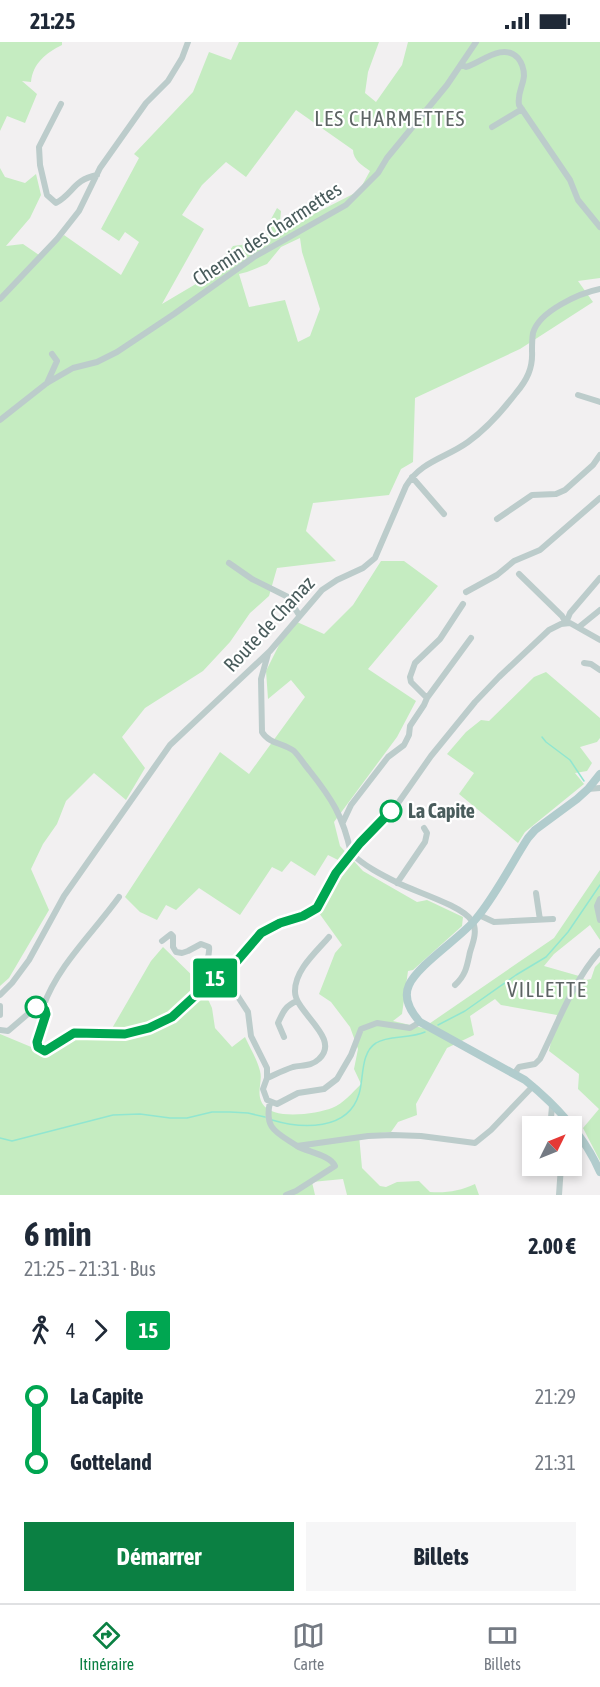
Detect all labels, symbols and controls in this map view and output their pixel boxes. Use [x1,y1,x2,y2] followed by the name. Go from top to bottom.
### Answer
[30,8,75,34] text: 21:25
[314,106,466,130] district label: LES CHARMETTES
[188,177,345,290] street label: Chemin des Charmettes
[219,571,319,676] street label: Route de Chanaz
[408,799,475,822] place label: La Capite
[380,800,402,822] marker: La Capite
[188,958,242,998] line badge: 15
[205,966,225,990] text: 15
[507,977,587,1001] district label: VILLETTE
[25,996,47,1018] unlabelled marker
[522,1116,582,1176] north arrow
[522,1116,582,1176] map controls
[24,1215,91,1253] text: 6 min
[528,1233,576,1259] text: 2.00 €
[24,1257,156,1280] text: 21:25 – 21:31 · Bus
[24,1314,57,1347] icon: walk
[84,1314,117,1347] icon: forward
[138,1318,158,1342] text: 15
[66,1319,75,1342] text: 4
[70,1383,143,1409] text: La Capite
[535,1385,576,1408] text: 21:29
[70,1449,152,1475] text: Gotteland
[535,1451,576,1474] text: 21:31
[24,1522,294,1591] button: Démarrer
[306,1522,576,1591] button: Billets
[79,1619,134,1673] tab: Itinéraire
[292,1619,325,1673] tab: Carte
[484,1619,521,1673] tab: Billets

